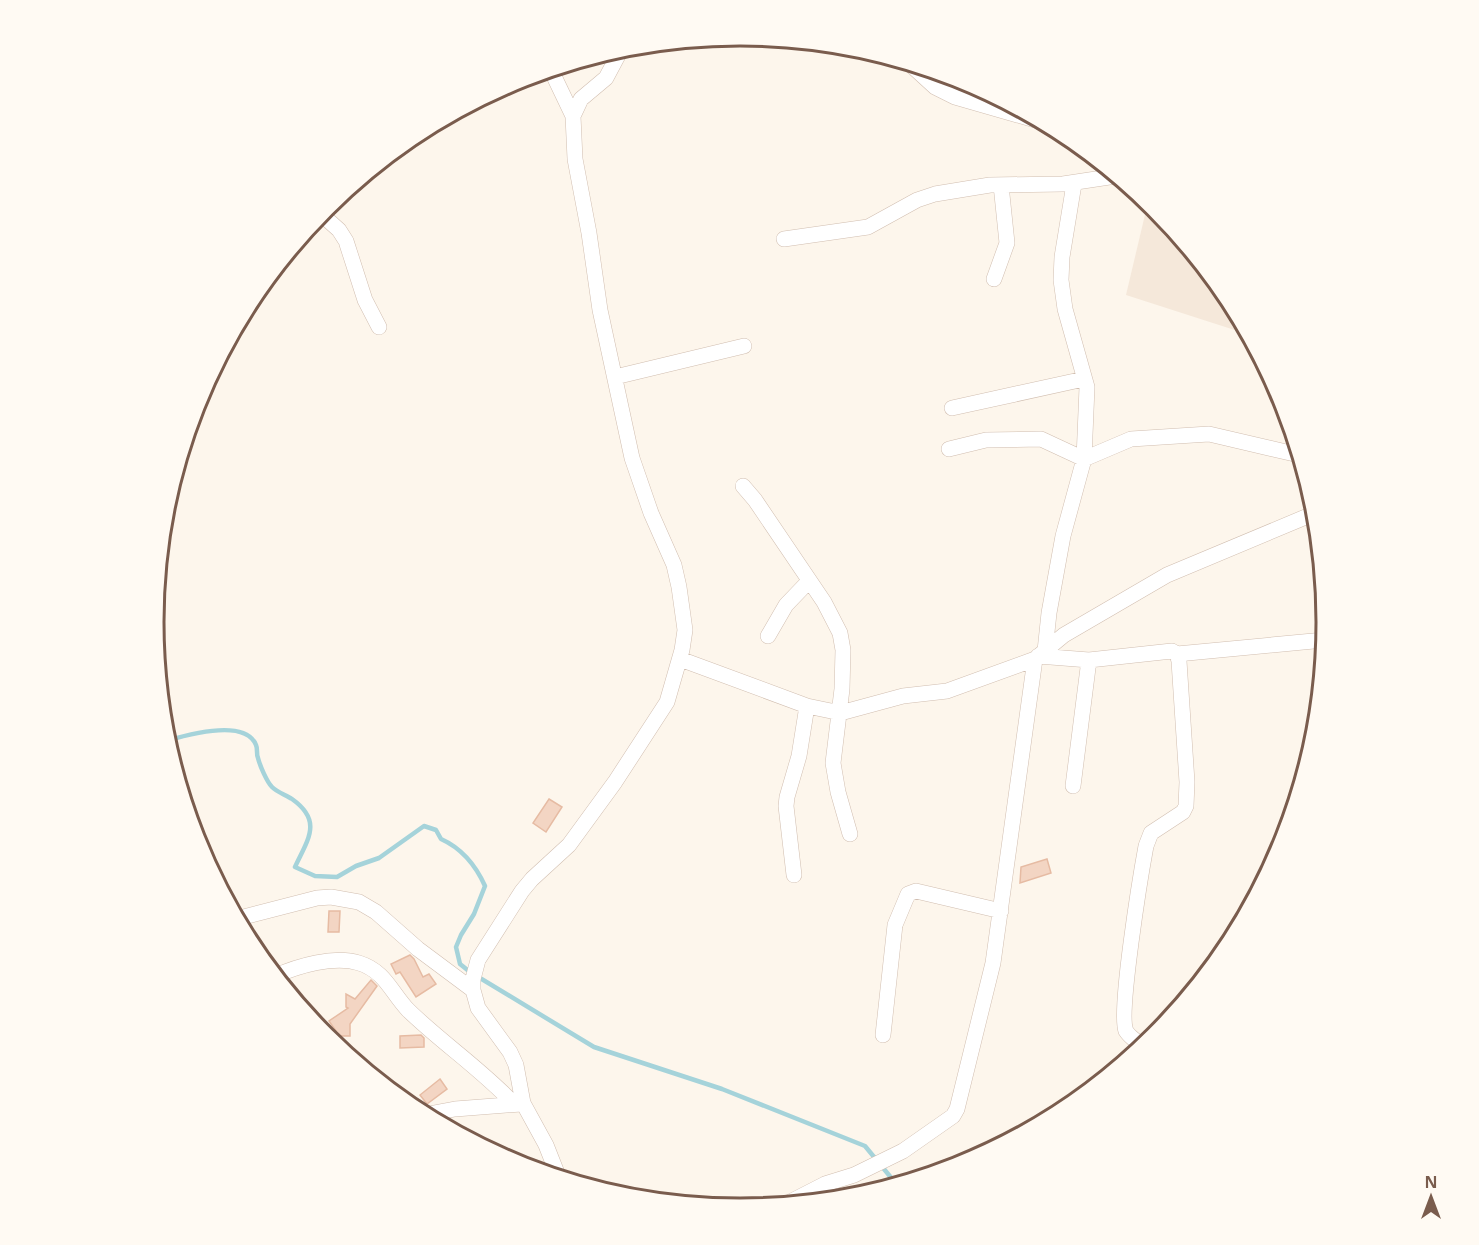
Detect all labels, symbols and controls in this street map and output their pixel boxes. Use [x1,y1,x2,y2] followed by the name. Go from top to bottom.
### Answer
[1401,1167,1461,1227] north arrow
[1424,1171,1438,1193] text: N

